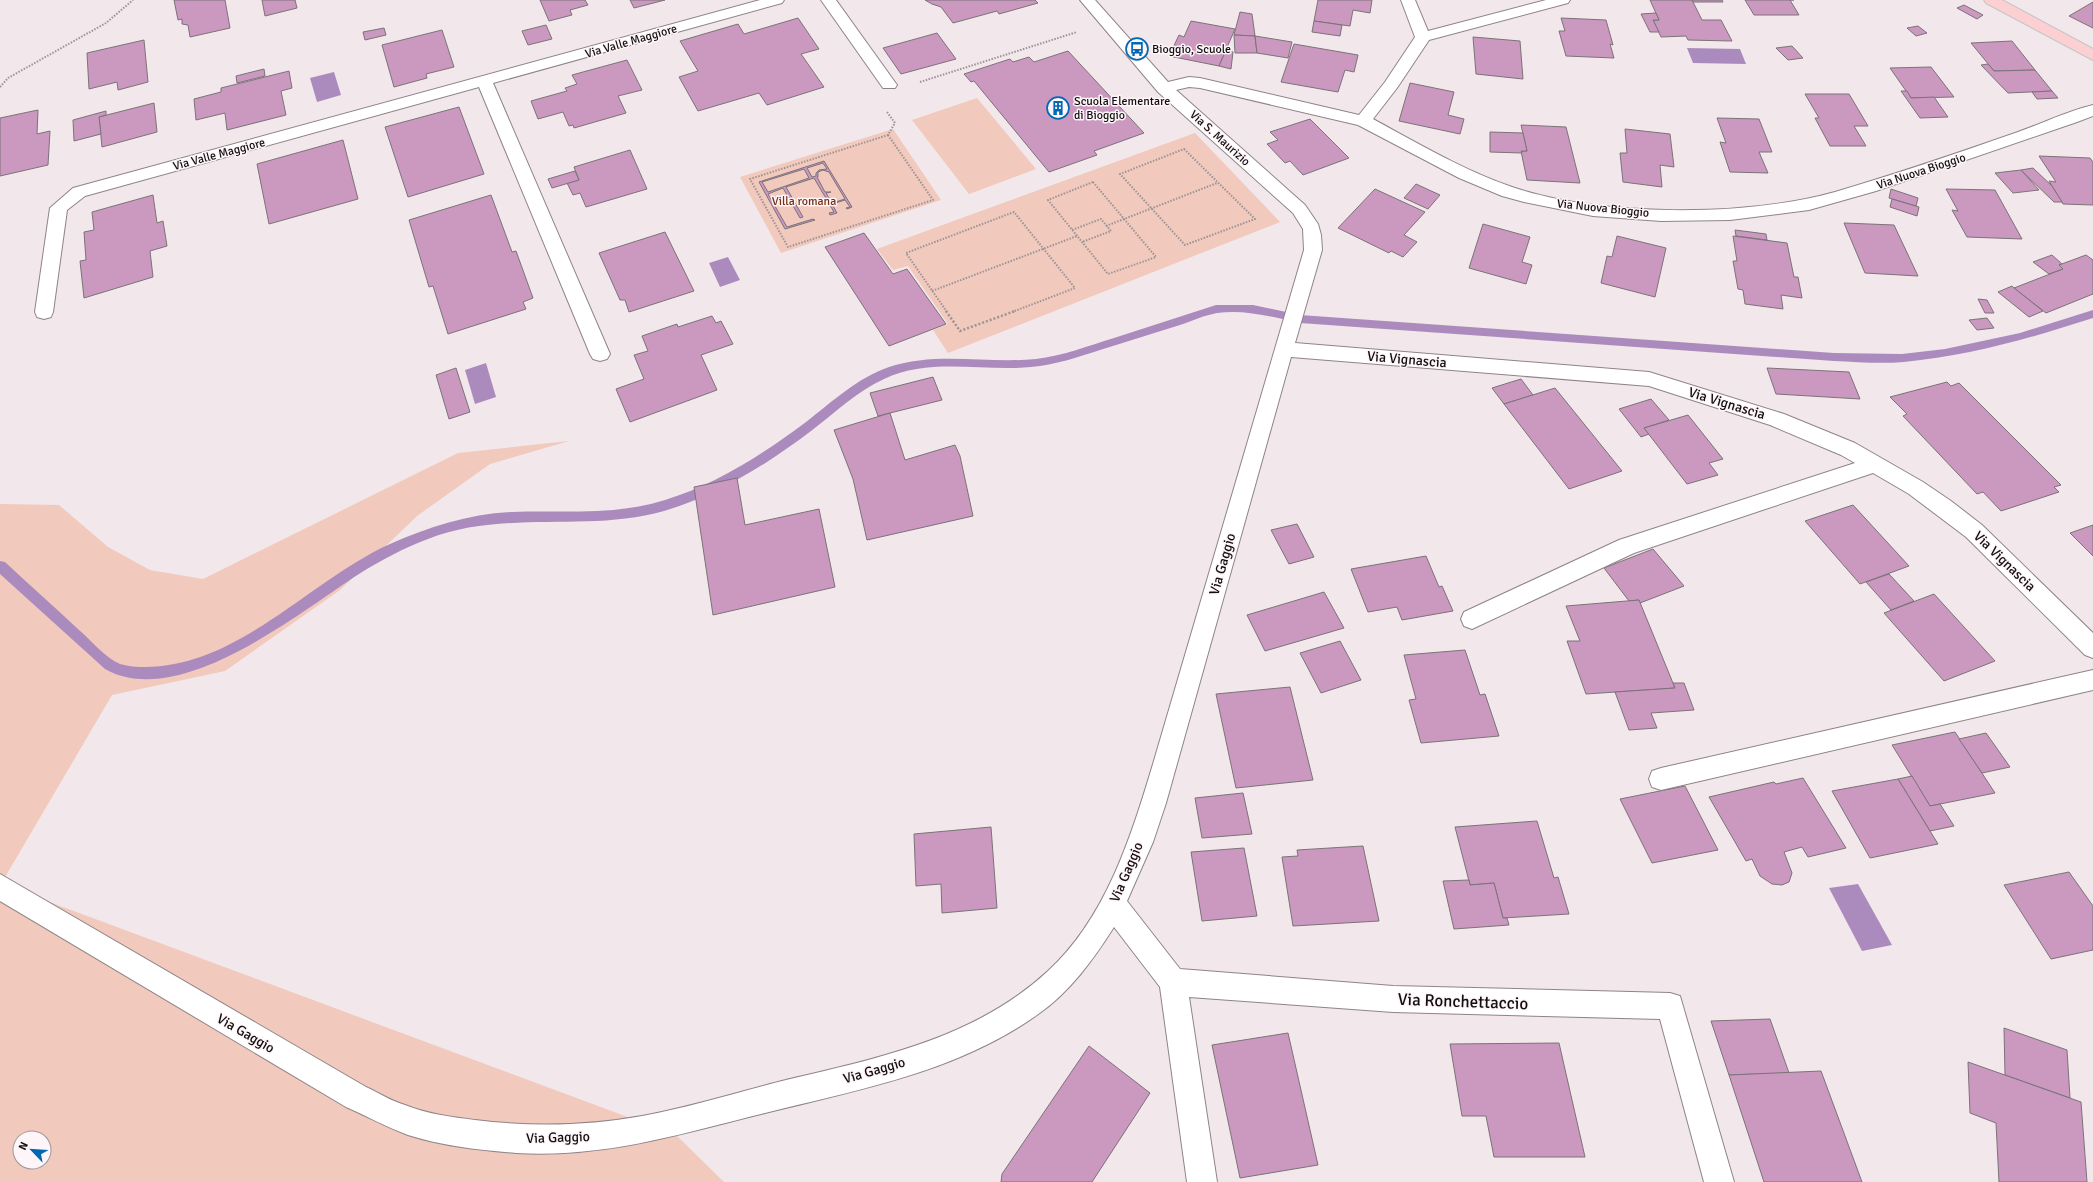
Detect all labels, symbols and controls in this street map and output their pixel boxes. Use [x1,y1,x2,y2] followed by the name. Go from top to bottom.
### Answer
[583,21,679,62] street label: Via Valle Maggiore
[1124,36,1150,62] bus stop icon: Bioggio, Scuole
[1152,42,1231,57] place label: Bioggio, Scuole
[1074,94,1170,123] place label: Scuola Elementare di Bioggio
[1045,95,1071,121] building icon: Scuola Elementare di Bioggio
[1186,107,1253,170] street label: Via S. Maurizio
[171,135,267,174] street label: Via Valle Maggiore
[1875,150,1968,193] street label: Via Nuova Bioggio
[772,194,836,209] park label: Villa romana
[1556,196,1650,221] street label: Via Nuova Bioggio
[1366,348,1447,371] street label: Via Vignascia
[1686,384,1767,423] street label: Via Vignascia
[1970,528,2039,595] street label: Via Vignascia
[1206,531,1239,597] street label: Via Gaggio
[1106,839,1147,905] street label: Via Gaggio
[1397,989,1529,1014] street label: Via Ronchettaccio
[214,1010,278,1057] street label: Via Gaggio
[841,1054,907,1087] street label: Via Gaggio
[526,1128,590,1147] street label: Via Gaggio
[12,1130,52,1170] north arrow
[16,1140,31,1152] text: N

